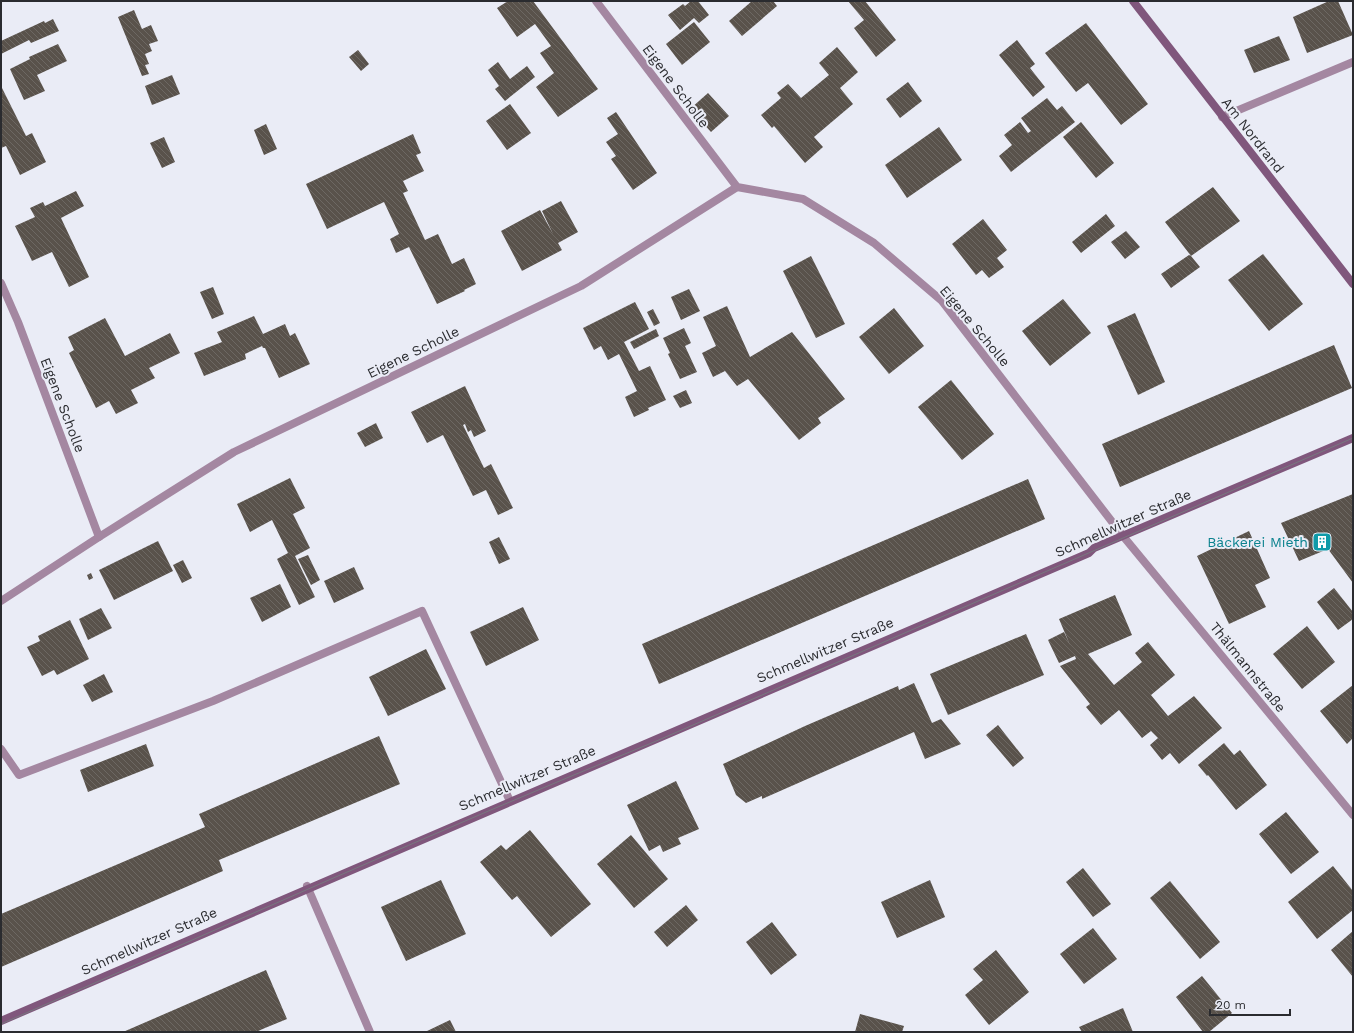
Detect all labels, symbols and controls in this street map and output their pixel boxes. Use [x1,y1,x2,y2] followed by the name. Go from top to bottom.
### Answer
[639,41,713,131] street label: Eigene Scholle
[1219,94,1287,176] street label: Am Nordrand
[937,282,1013,370] street label: Eigene Scholle
[364,323,462,381] street label: Eigene Scholle
[38,355,88,455] street label: Eigene Scholle
[1053,486,1193,560] street label: Schmellwitzer Straße
[1311,531,1333,553] building icon: Bäckerei Mieth
[1207,534,1308,550] place label: Bäckerei Mieth
[754,614,896,686] street label: Schmellwitzer Straße
[1207,619,1289,715] street label: Thälmannstraße
[456,742,598,814] street label: Schmellwitzer Straße
[79,904,219,978] street label: Schmellwitzer Straße
[1210,991,1290,1017] scale bar
[1216,998,1246,1012] text: 20 m

